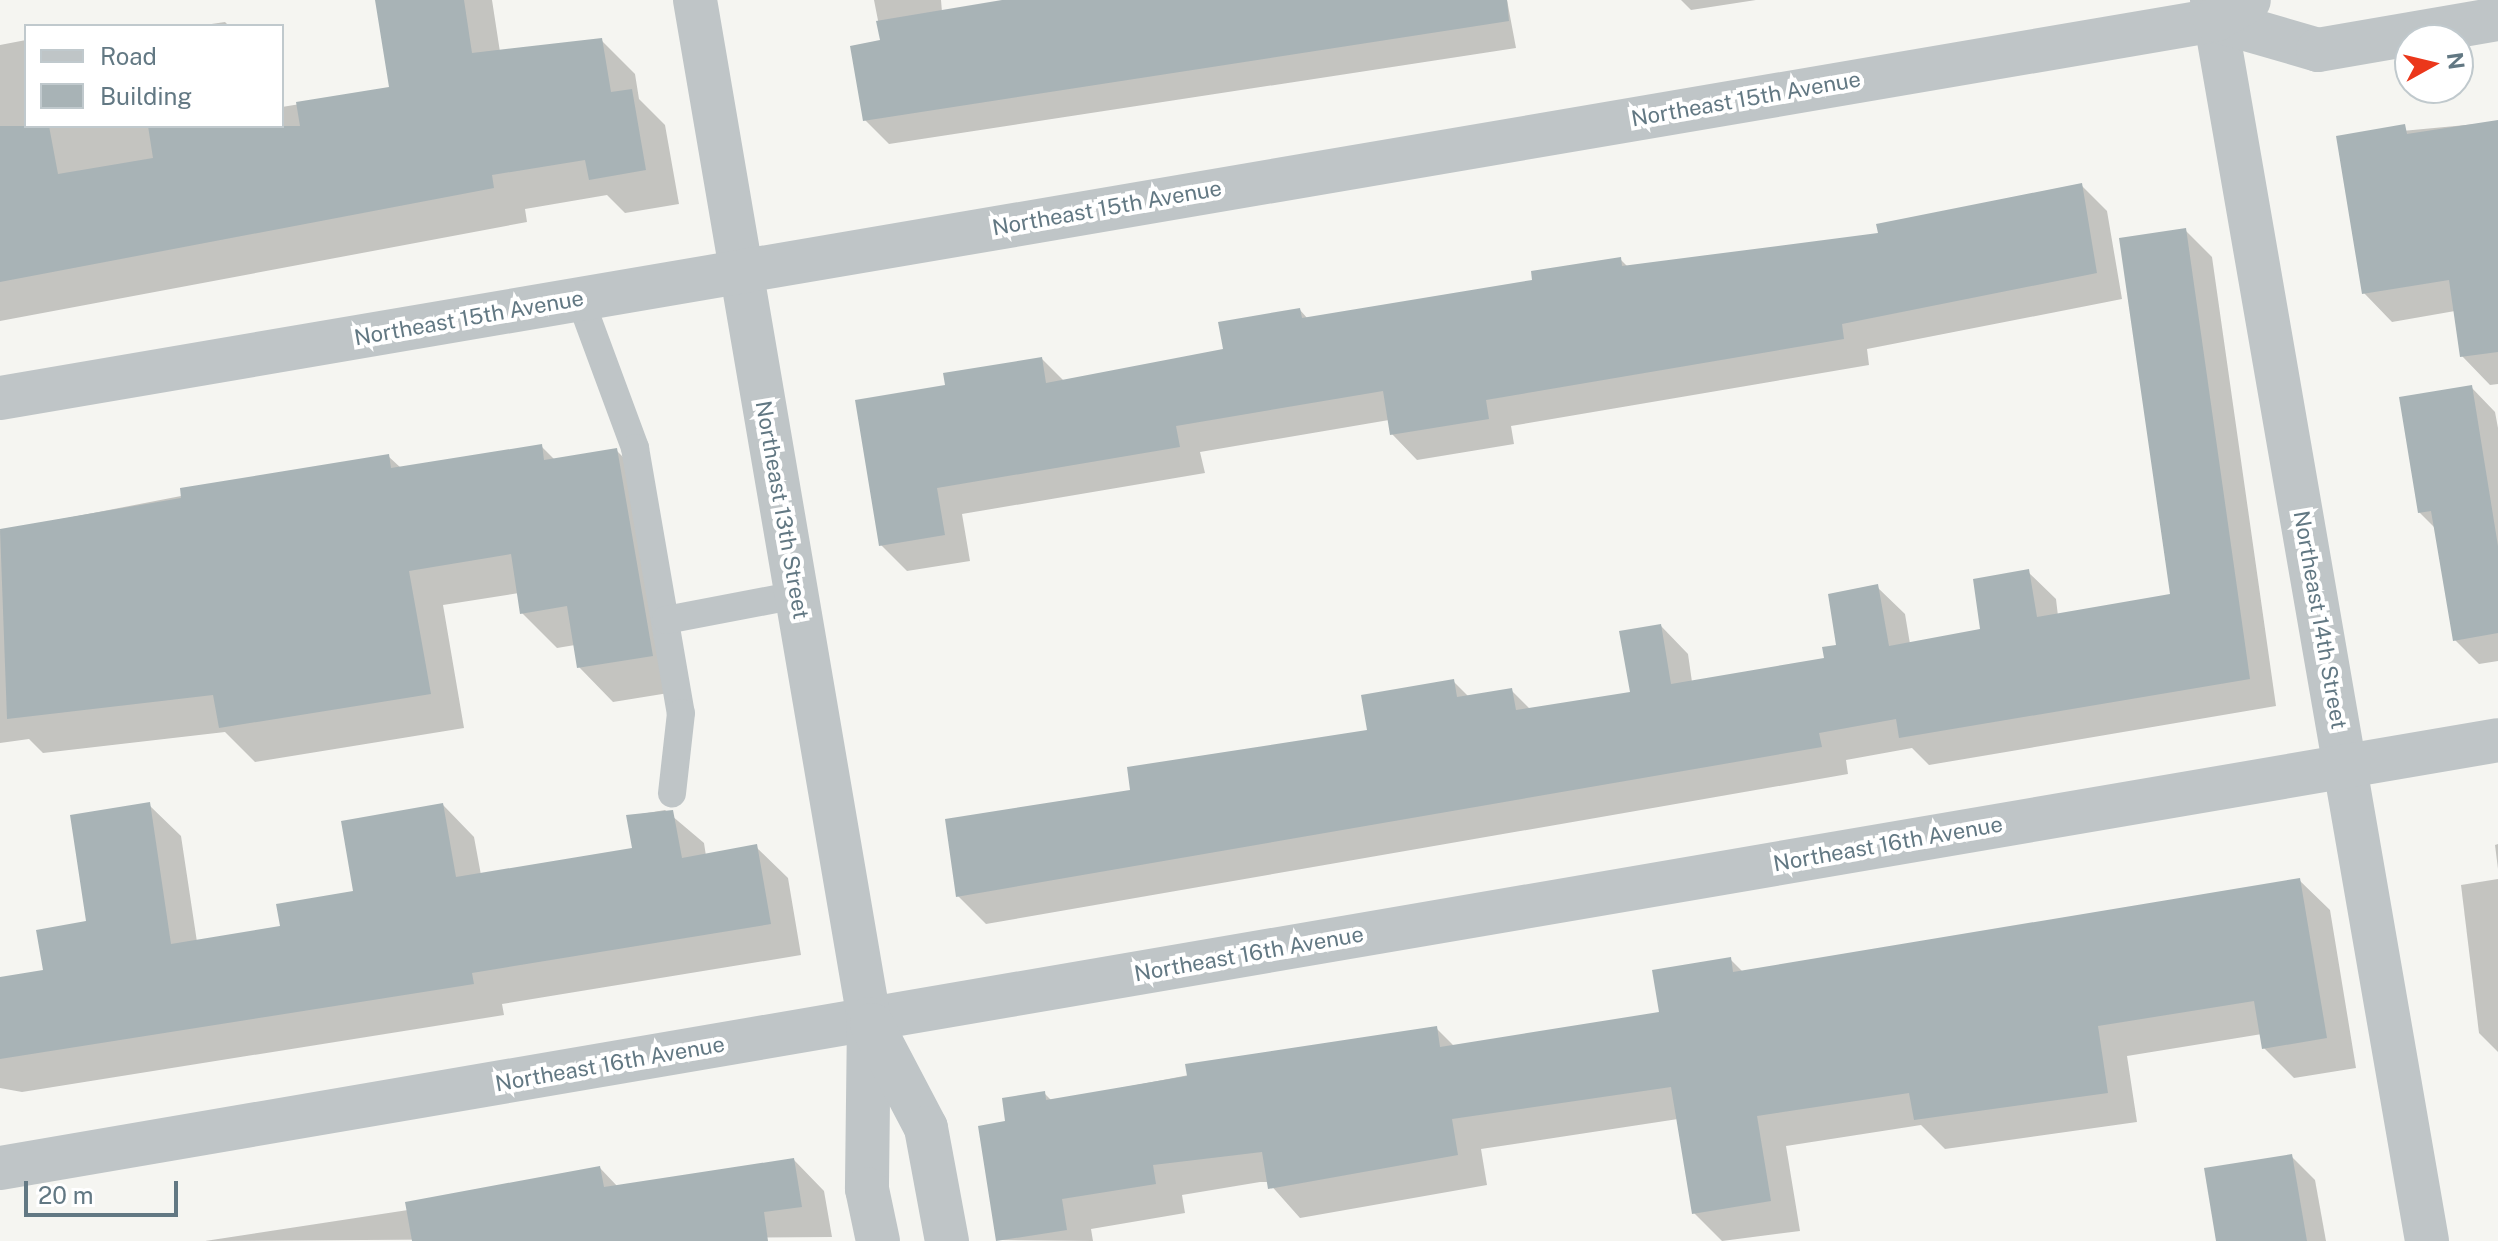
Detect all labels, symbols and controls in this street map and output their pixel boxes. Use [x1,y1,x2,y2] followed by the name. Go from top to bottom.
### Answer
[24,24,284,128] legend
[2394,24,2474,104] north arrow
[100,42,157,70] text: Road
[2442,51,2470,71] text: N
[1629,66,1863,132] street label: Northeast 15th Avenue
[100,82,192,110] text: Building
[990,175,1224,241] street label: Northeast 15th Avenue
[352,285,586,351] street label: Northeast 15th Avenue
[750,399,814,621] street label: Northeast 13th Street
[2288,509,2352,731] street label: Northeast 14th Street
[1771,811,2005,877] street label: Northeast 16th Avenue
[1132,921,1366,987] street label: Northeast 16th Avenue
[493,1031,727,1097] street label: Northeast 16th Avenue
[28,1165,182,1215] scale bar
[38,1181,94,1209] text: 20 m

